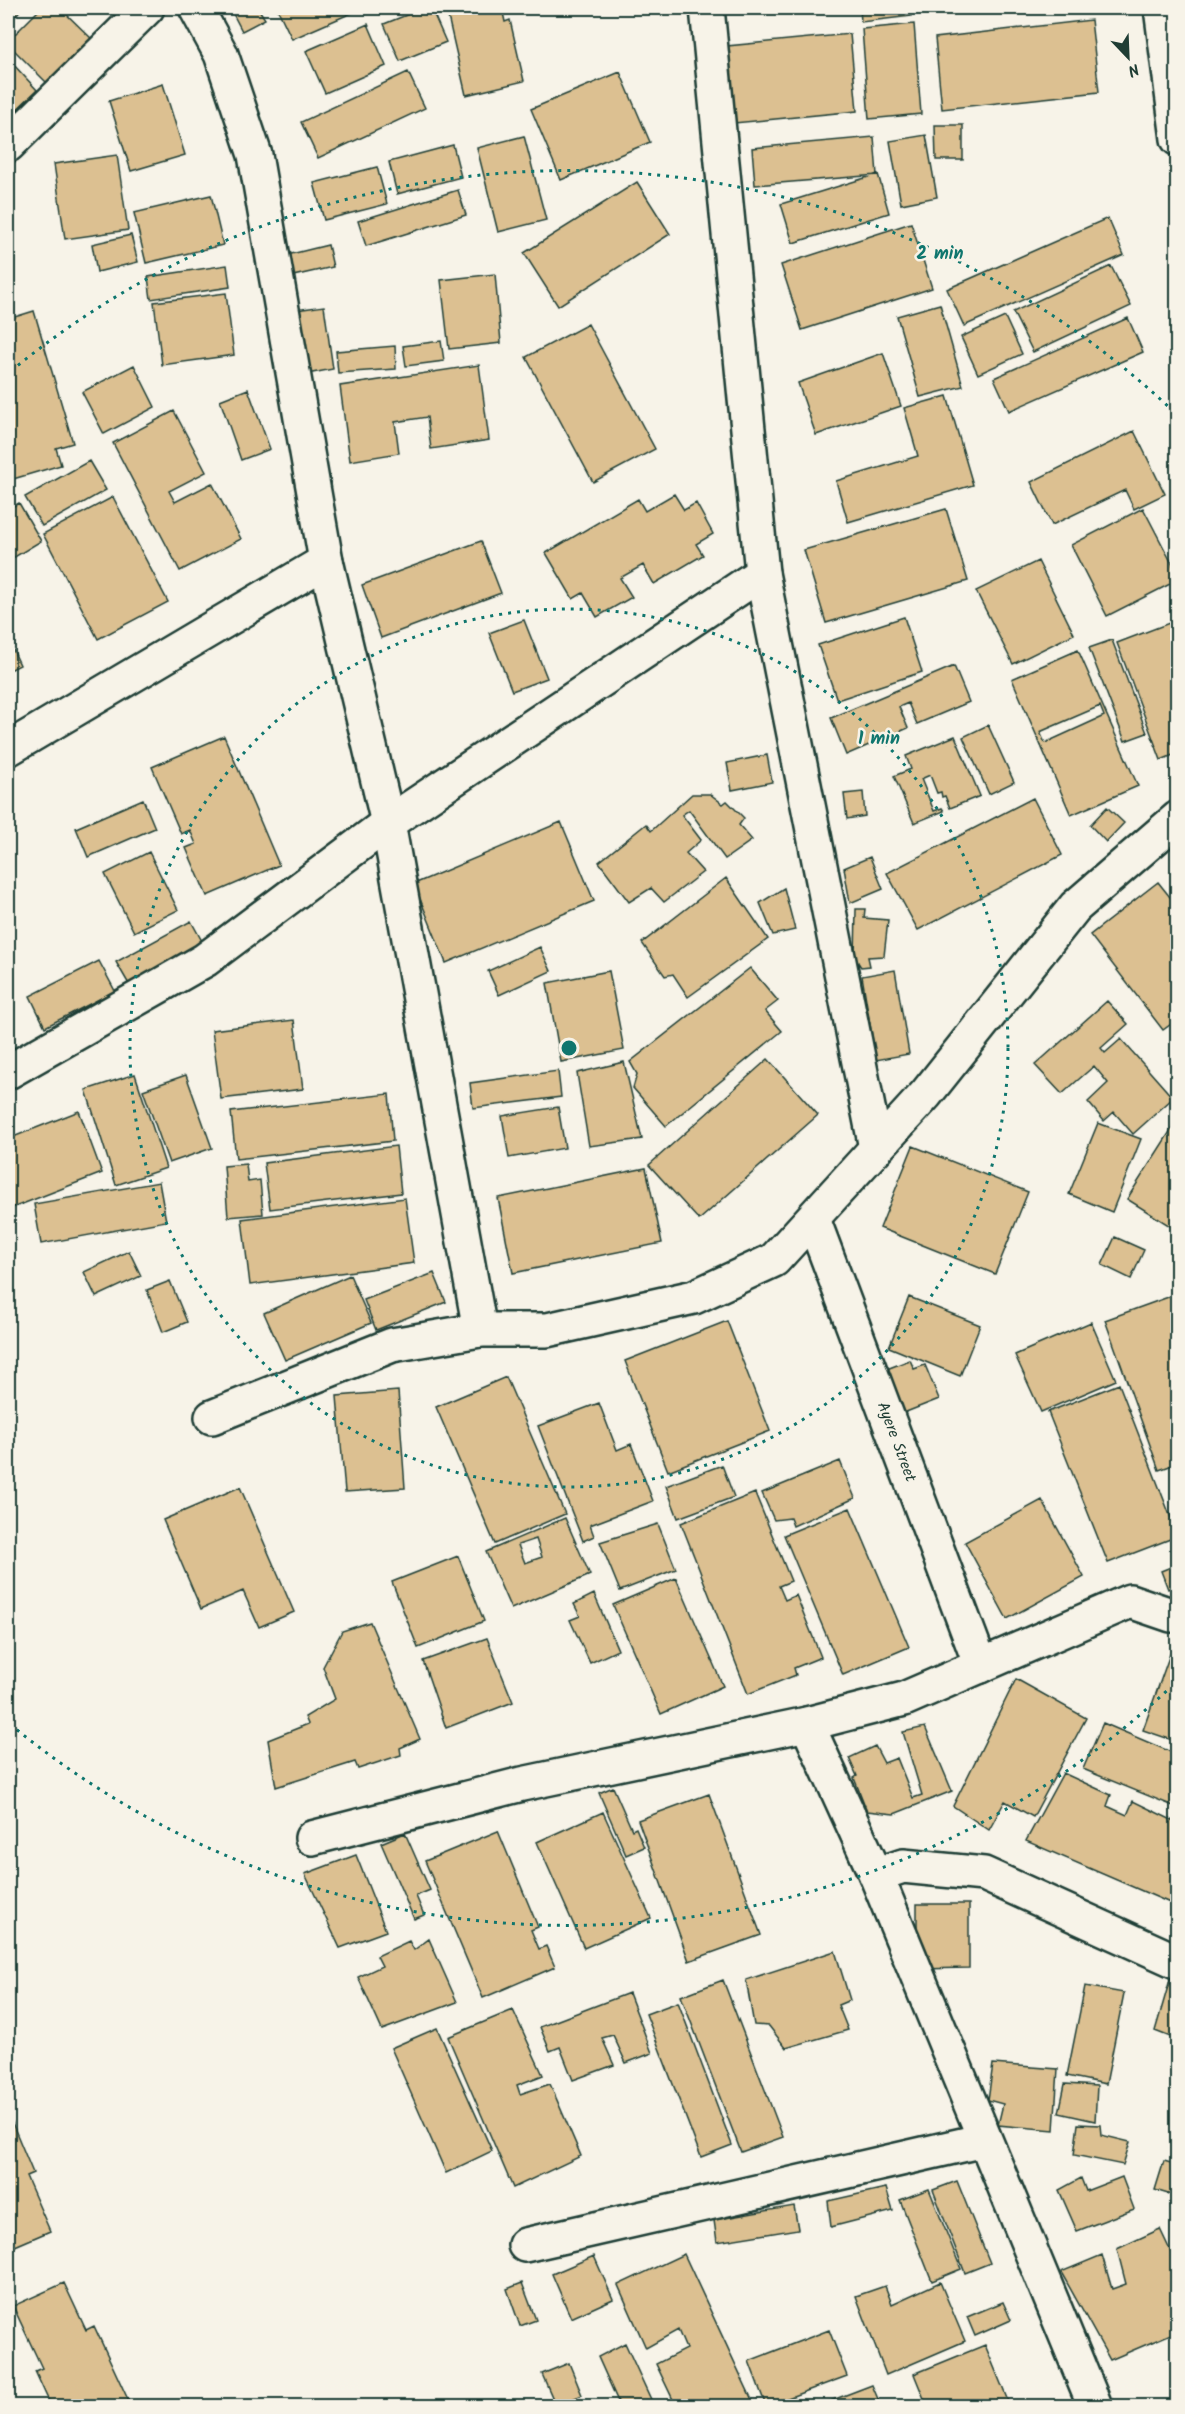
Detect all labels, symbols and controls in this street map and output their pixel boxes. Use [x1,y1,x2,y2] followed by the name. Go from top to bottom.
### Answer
[1098,27,1158,87] north arrow
[1124,56,1143,83] text: N
[917,240,963,269] text: 2 min
[858,725,900,754] text: 1 min
[559,1038,579,1058] centre of rings
[870,1398,923,1486] street label: Ayere Street

